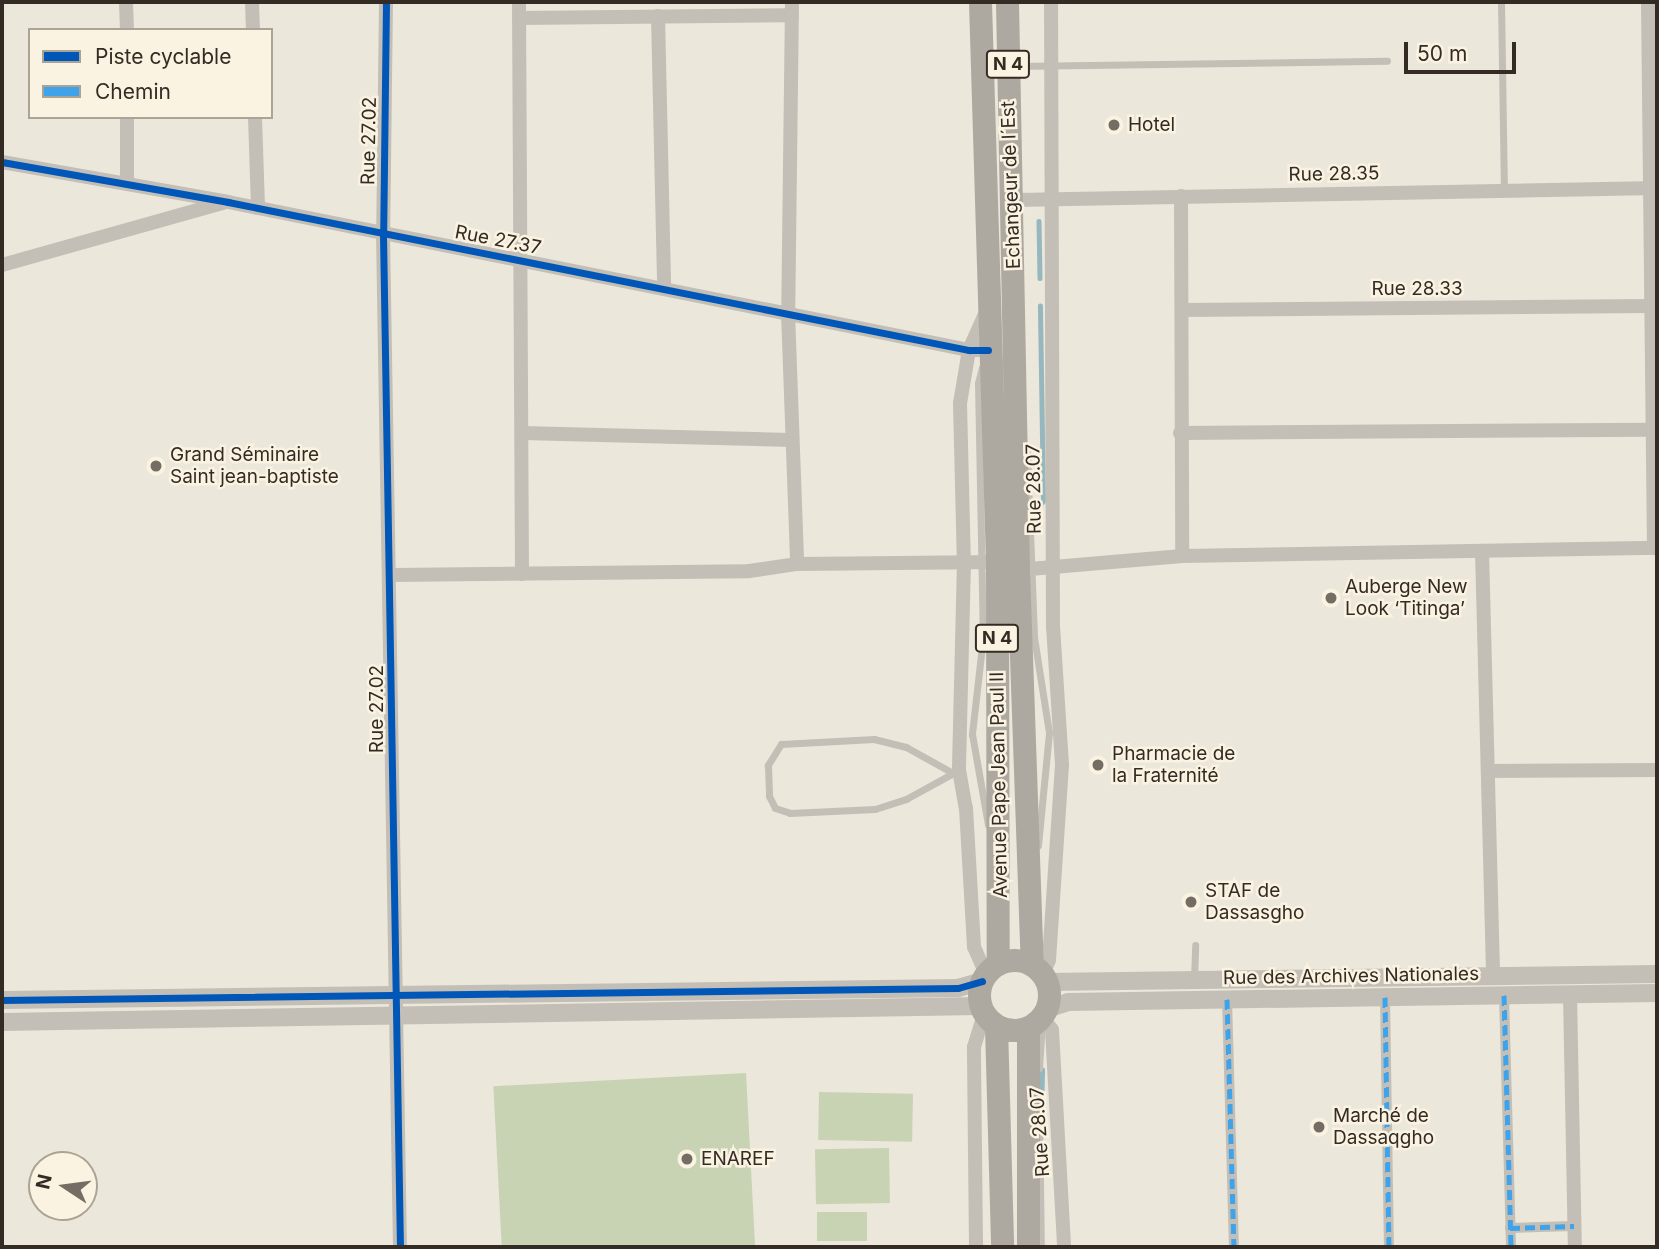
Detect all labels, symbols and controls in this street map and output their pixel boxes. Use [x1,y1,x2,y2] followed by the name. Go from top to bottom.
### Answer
[28,28,273,119] legend
[1407,28,1519,72] scale bar
[1417,41,1467,66] text: 50 m
[95,44,231,69] text: Piste cyclable
[985,50,1031,78] road number: N 4
[95,79,171,104] text: Chemin
[357,97,381,185] street label: Rue 27.02
[997,100,1025,270] street label: Echangeur de l´Est
[1128,114,1175,136] place label: Hotel
[1106,117,1122,133] marker: Hotel
[1288,162,1380,186] street label: Rue 28.35
[453,220,543,260] street label: Rue 27.37
[1371,278,1463,300] street label: Rue 28.33
[170,444,339,488] place label: Grand Séminaire Saint jean-baptiste
[1022,444,1046,534] street label: Rue 28.07
[148,458,164,474] marker: Grand Séminaire Saint jean-baptiste
[1345,576,1468,620] place label: Auberge New Look ‘Titinga’
[1323,590,1339,606] marker: Auberge New Look ‘Titinga’
[974,624,1020,652] road number: N 4
[366,665,388,753] street label: Rue 27.02
[986,672,1012,898] street label: Avenue Pape Jean Paul II
[1112,743,1235,787] place label: Pharmacie de la Fraternité
[1090,757,1106,773] marker: Pharmacie de la Fraternité
[1205,880,1304,924] place label: STAF de Dassasgho
[1183,894,1199,910] marker: STAF de Dassasgho
[1223,962,1479,990] street label: Rue des Archives Nationales
[1025,1086,1055,1178] street label: Rue 28.07
[1333,1105,1434,1149] place label: Marché de Dassaqgho
[1311,1119,1327,1135] marker: Marché de Dassaqgho
[701,1148,775,1170] place label: ENAREF
[28,1151,98,1221] north arrow
[679,1151,695,1167] marker: ENAREF
[31,1172,57,1191] text: N

